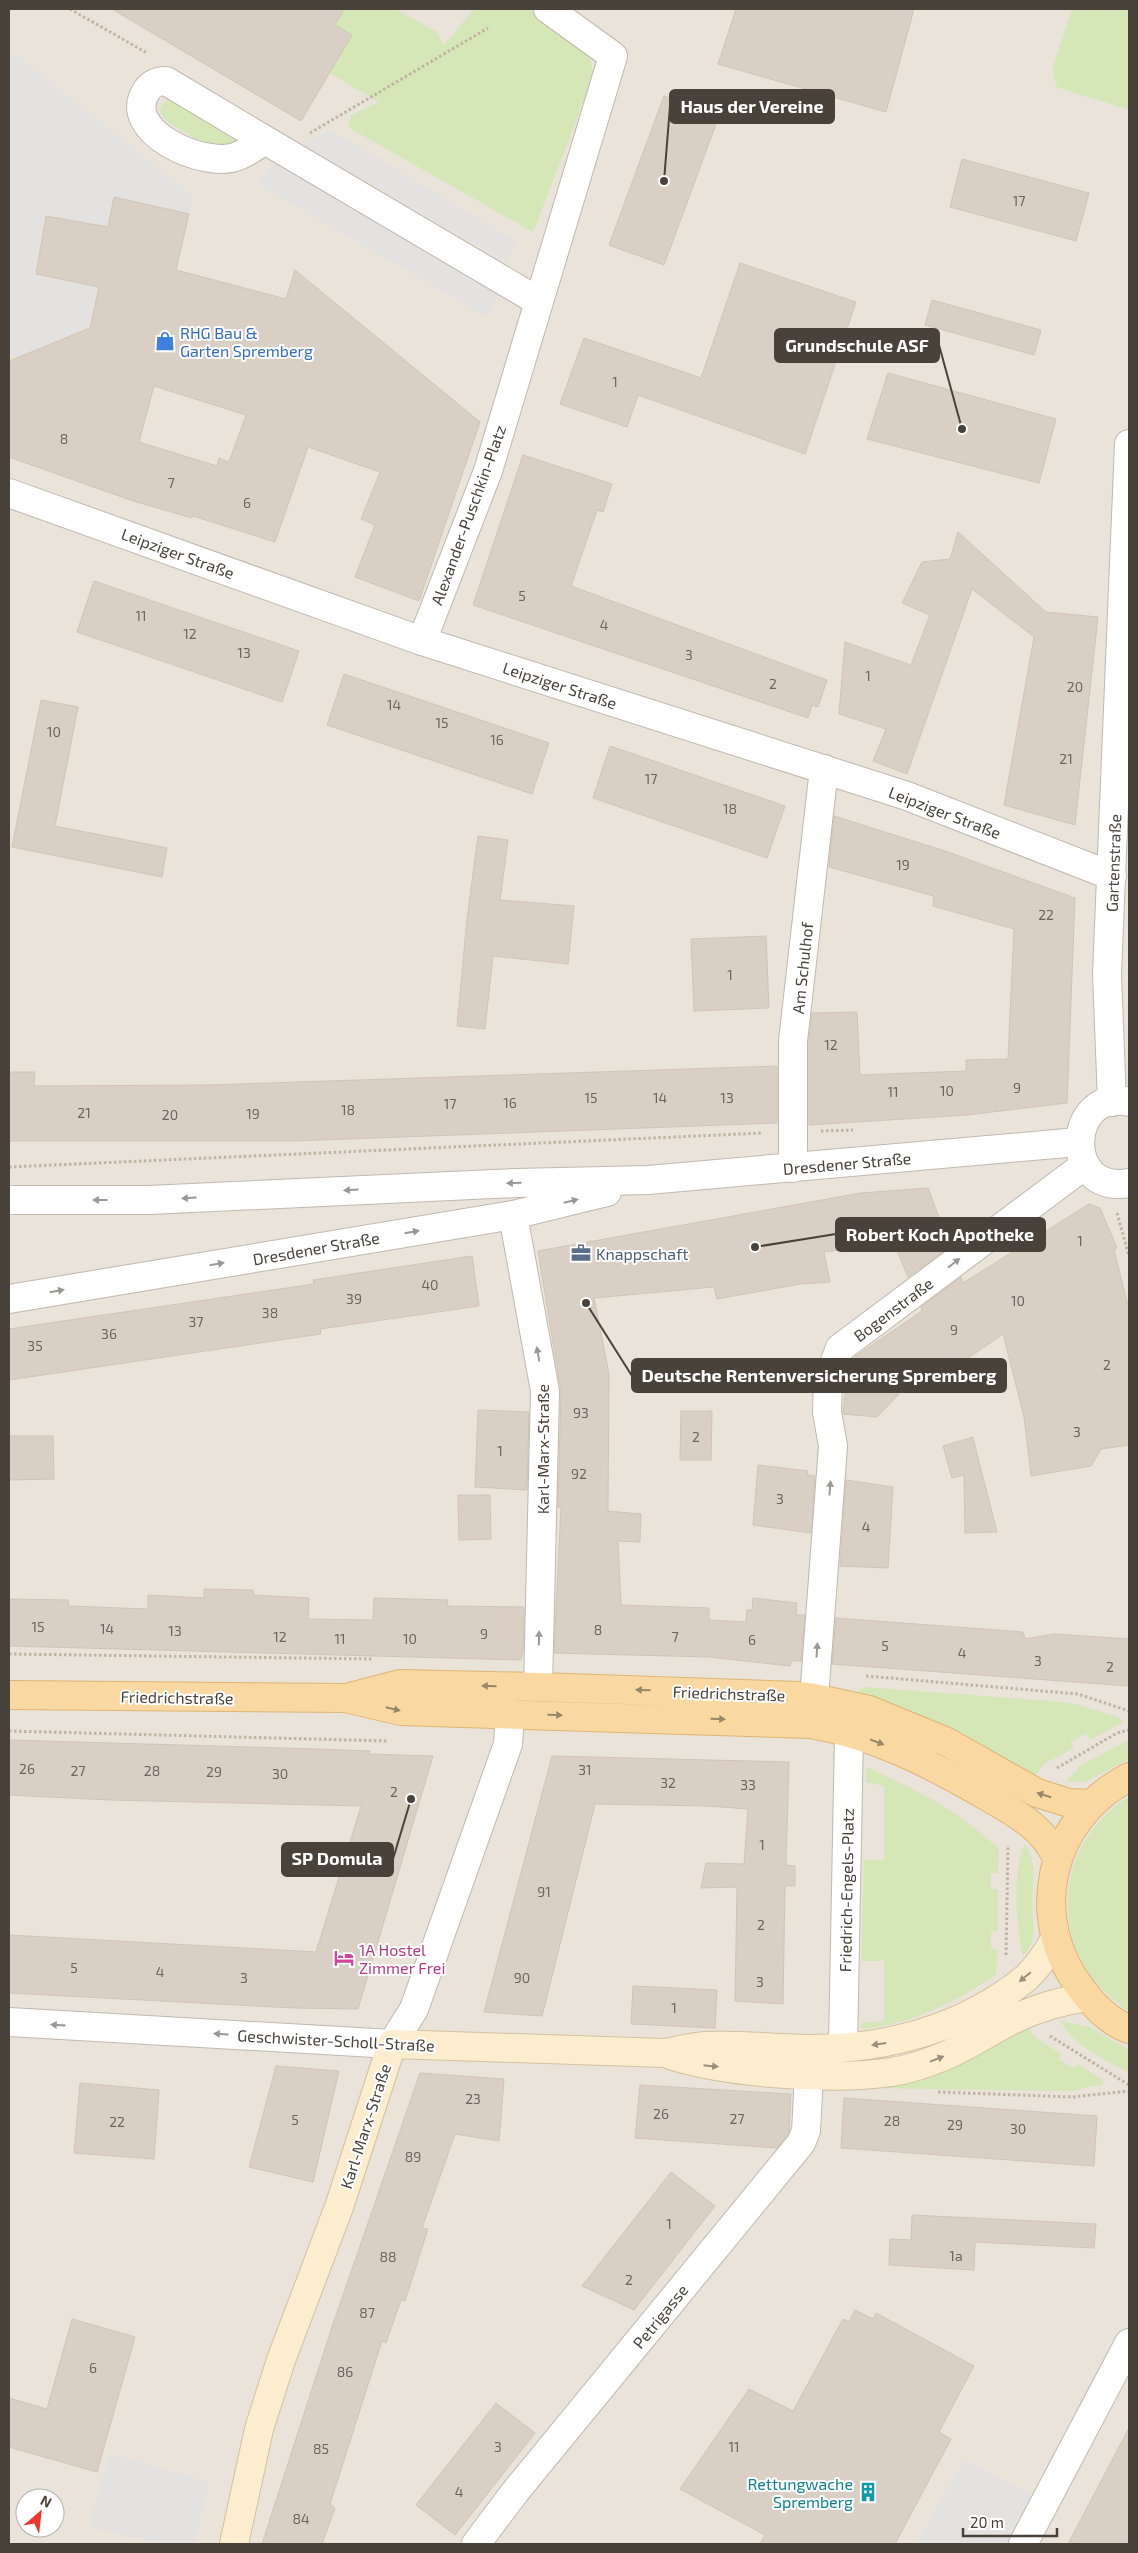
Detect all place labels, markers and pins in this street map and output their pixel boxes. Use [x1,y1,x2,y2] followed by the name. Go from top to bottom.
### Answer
[670,90,834,123] callout: Haus der Vereine
[180,323,313,360] place label: RHG Bau & Garten Spremberg
[775,329,939,362] callout: Grundschule ASF
[154,330,176,352] shop icon: RHG Bau & Garten Spremberg
[836,1218,1045,1251] callout: Robert Koch Apotheke
[570,1242,592,1264] office icon: Knappschaft
[596,1244,688,1263] place label: Knappschaft
[632,1359,1006,1392] callout: Deutsche Rentenversicherung Spremberg
[282,1843,393,1876] callout: SP Domula
[359,1940,445,1977] place label: 1A Hostel Zimmer Frei
[333,1947,355,1969] hotel icon: 1A Hostel Zimmer Frei
[747,2474,853,2511] place label: Rettungwache Spremberg
[857,2481,879,2503] building icon: Rettungwache Spremberg

